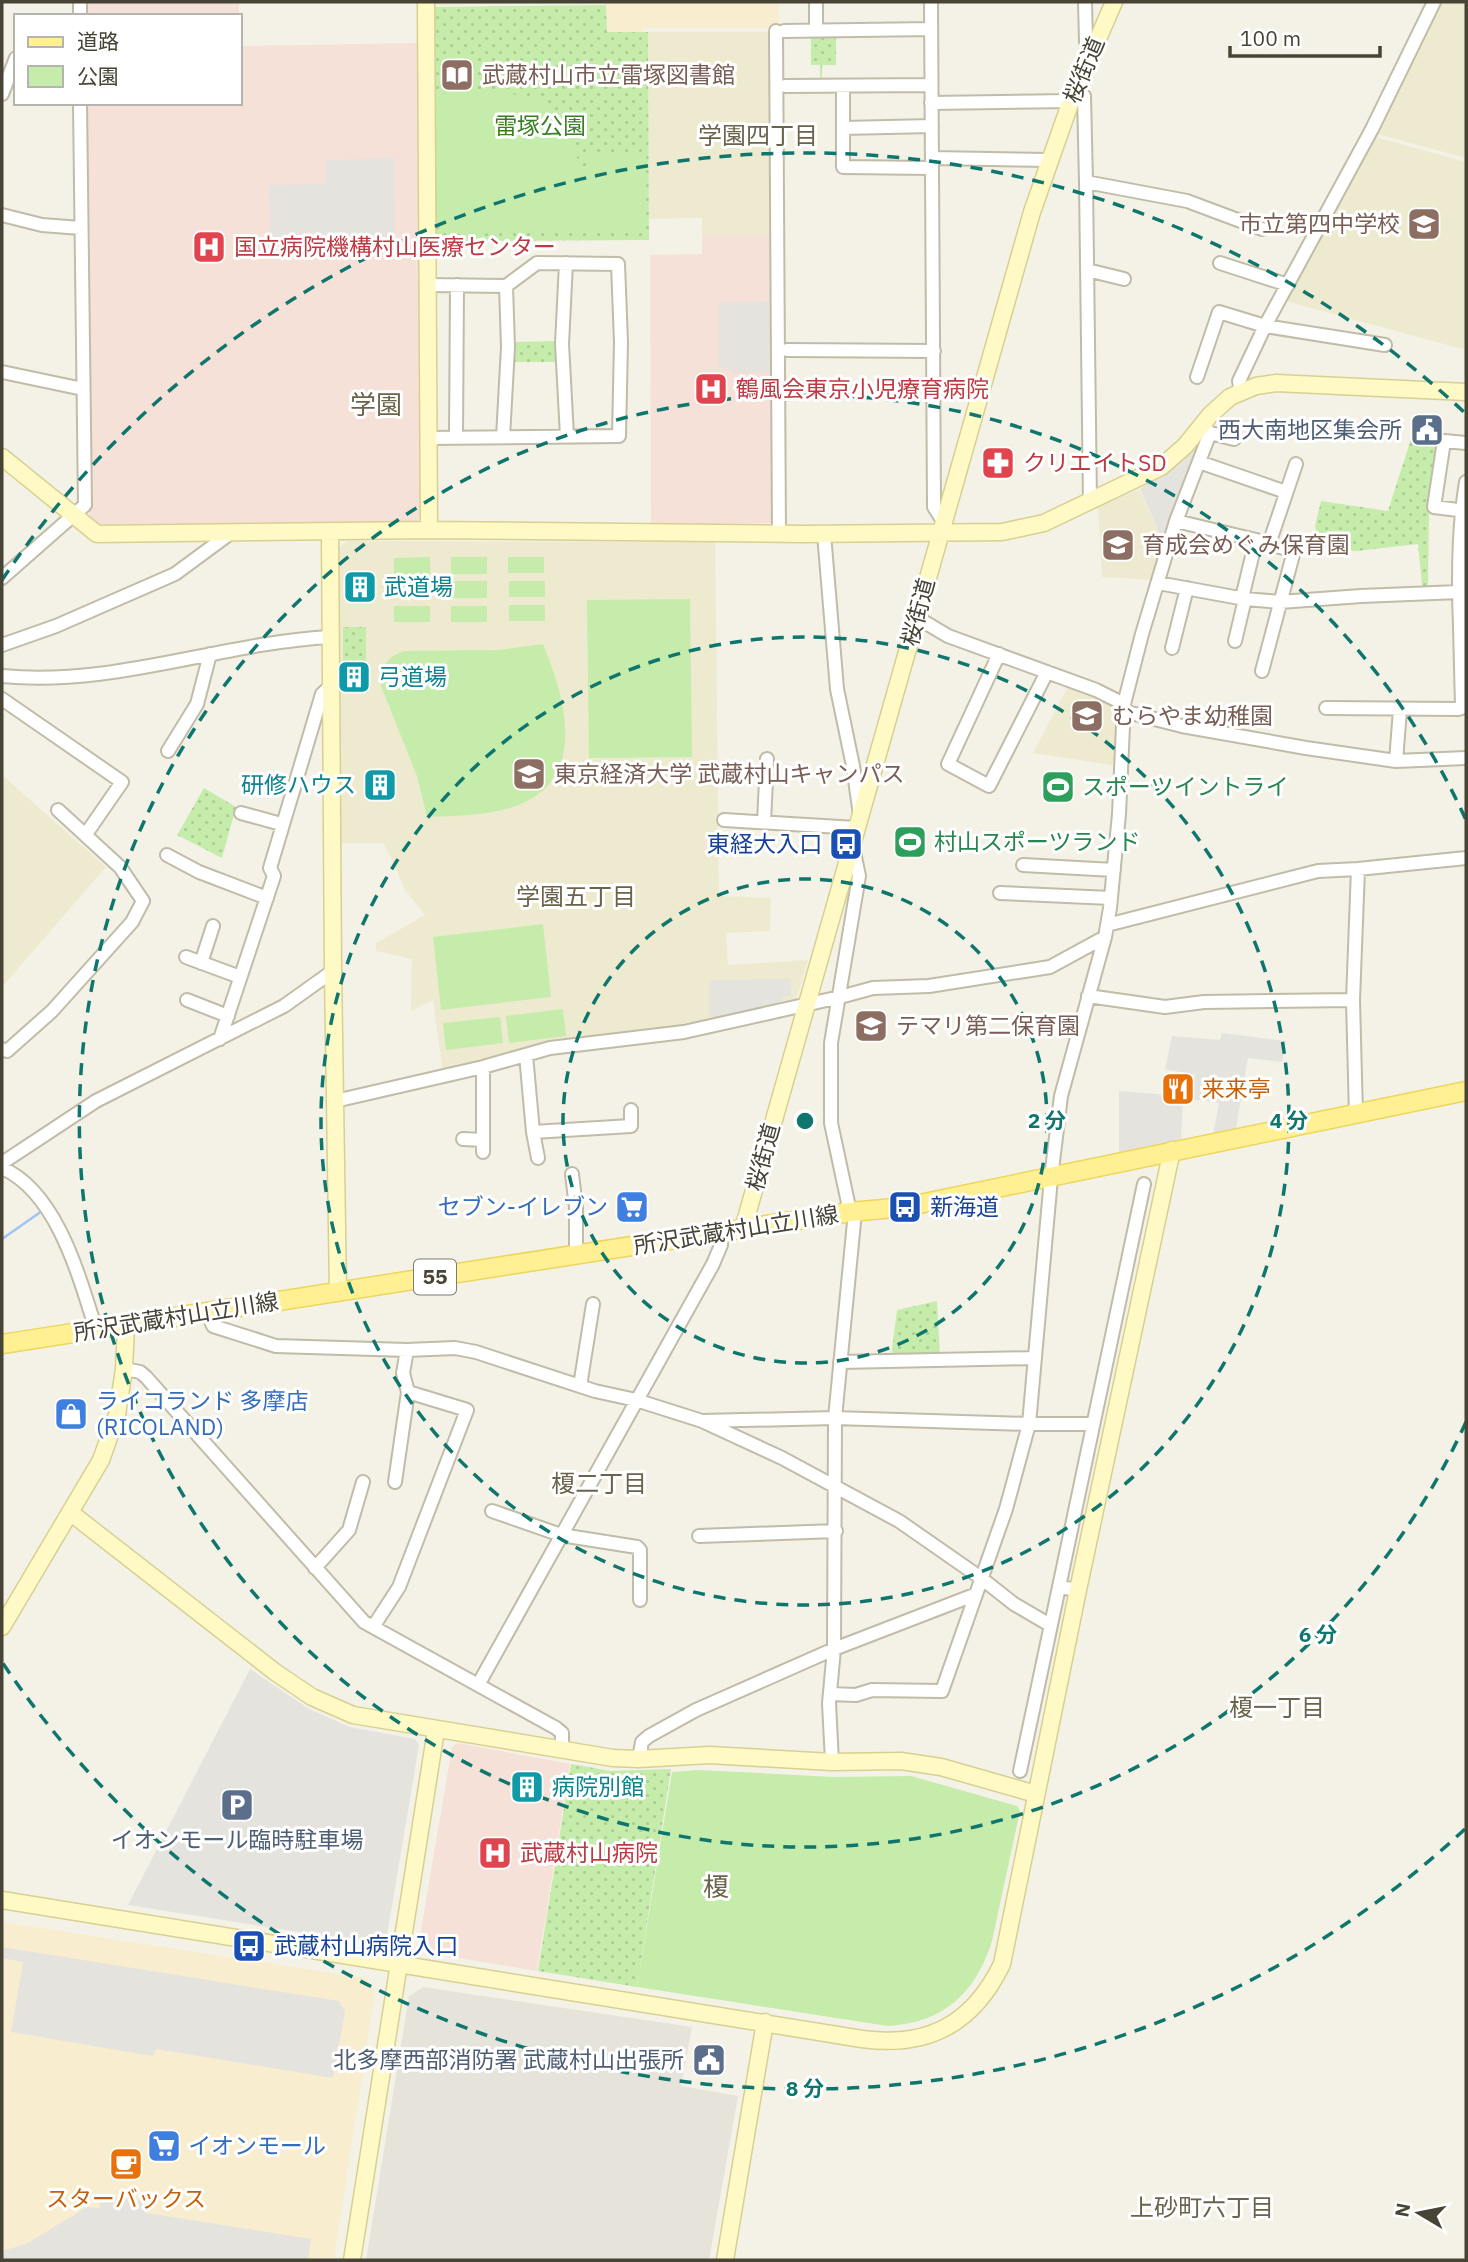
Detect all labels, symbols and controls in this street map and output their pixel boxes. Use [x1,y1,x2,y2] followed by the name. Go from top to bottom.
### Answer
[14,14,242,105] legend
[1230,14,1380,58] scale bar
[1240,24,1301,52] text: 100 m
[77,27,119,55] text: 道路
[1056,32,1110,107] street label: 桜街道
[438,56,476,94] library icon: 武蔵村山市立雷塚図書館
[482,59,735,89] place label: 武蔵村山市立雷塚図書館
[77,62,119,90] text: 公園
[494,110,586,140] park label: 雷塚公園
[698,119,818,151] district label: 学園四丁目
[1405,205,1443,243] school or university icon: 市立第四中学校
[1239,208,1400,238] place label: 市立第四中学校
[190,228,228,266] hospital icon: 国立病院機構村山医療センター
[234,231,556,261] place label: 国立病院機構村山医療センター
[692,370,730,408] hospital icon: 鶴風会東京小児療育病院
[736,373,989,403] place label: 鶴風会東京小児療育病院
[350,387,402,421] district label: 学園
[1408,411,1446,449] public building icon: 西大南地区集会所
[1218,414,1402,444] place label: 西大南地区集会所
[979,444,1017,482] pharmacy icon: クリエイトSD
[1023,447,1167,477] place label: クリエイトSD
[1099,526,1137,564] school or university icon: 育成会めぐみ保育園
[1142,529,1350,559] place label: 育成会めぐみ保育園
[341,568,379,606] building icon: 武道場
[384,571,453,601] place label: 武道場
[894,575,940,649] street label: 桜街道
[335,658,373,696] building icon: 弓道場
[378,661,447,691] place label: 弓道場
[1068,697,1106,735] school or university icon: むらやま幼稚園
[1112,700,1273,730] place label: むらやま幼稚園
[510,755,548,793] school or university icon: 東京経済大学 武蔵村山キャンパス
[554,758,904,788] place label: 東京経済大学 武蔵村山キャンパス
[361,766,399,804] building icon: 研修ハウス
[1039,768,1077,806] sports icon: スポーツイントライ
[241,769,356,799] place label: 研修ハウス
[1082,771,1289,801] place label: スポーツイントライ
[891,823,929,861] sports icon: 村山スポーツランド
[827,825,865,863] bus stop icon: 東経大入口
[934,826,1141,856] place label: 村山スポーツランド
[707,828,822,858] place label: 東経大入口
[516,880,636,912] district label: 学園五丁目
[852,1007,890,1045] school or university icon: テマリ第二保育園
[896,1010,1080,1040] place label: テマリ第二保育園
[1159,1070,1197,1108] restaurant icon: 来来亭
[1202,1073,1271,1103] place label: 来来亭
[1028,1106,1066,1134] text: 2 分
[1270,1106,1308,1134] text: 4 分
[793,1109,817,1133] centre of rings
[739,1120,785,1194] street label: 桜街道
[613,1188,651,1226] supermarket icon: セブン-イレブン
[886,1188,924,1226] bus stop icon: 新海道
[438,1191,608,1221] place label: セブン-イレブン
[930,1191,999,1221] place label: 新海道
[631,1198,840,1260] street label: 所沢武蔵村山立川線
[414,1260,456,1294] road number: 55
[71,1285,280,1347] street label: 所沢武蔵村山立川線
[96,1385,308,1441] place label: ライコランド 多摩店 (RICOLAND)
[52,1395,90,1433] shop icon: ライコランド 多摩店 (RICOLAND)
[551,1467,647,1499] district label: 榎二丁目
[1299,1620,1337,1648] text: 6 分
[1229,1691,1325,1723] district label: 榎一丁目
[508,1768,546,1806] building icon: 病院別館
[552,1771,644,1801] place label: 病院別館
[218,1786,256,1824] parking icon: イオンモール臨時駐車場
[111,1824,364,1854] place label: イオンモール臨時駐車場
[476,1834,514,1872] hospital icon: 武蔵村山病院
[520,1837,658,1867] place label: 武蔵村山病院
[703,1869,729,1903] district label: 榎
[230,1927,268,1965] bus stop icon: 武蔵村山病院入口
[274,1930,458,1960] place label: 武蔵村山病院入口
[690,2041,728,2079] public building icon: 北多摩西部消防署 武蔵村山出張所
[334,2044,684,2074] place label: 北多摩西部消防署 武蔵村山出張所
[786,2074,824,2102] text: 8 分
[145,2127,183,2165] supermarket icon: イオンモール
[188,2130,326,2160] place label: イオンモール
[107,2145,145,2183] cafe icon: スターバックス
[1384,2178,1454,2248] north arrow
[46,2183,206,2213] place label: スターバックス
[1130,2191,1274,2223] district label: 上砂町六丁目
[1389,2201,1415,2219] text: N

